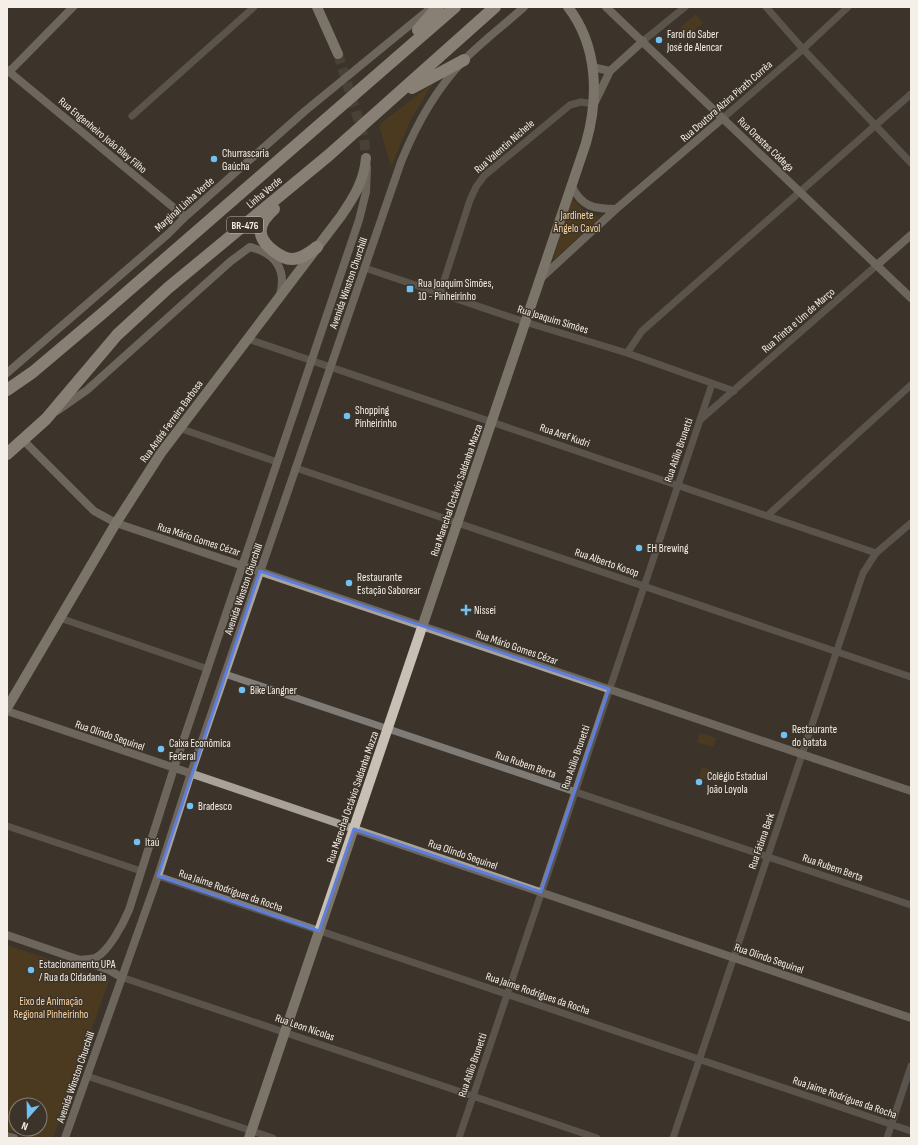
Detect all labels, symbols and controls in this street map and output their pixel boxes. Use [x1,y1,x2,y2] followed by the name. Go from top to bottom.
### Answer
[666,28,722,54] place label: Farol do Saber José de Alencar
[654,35,664,45] marker: Farol do Saber José de Alencar
[678,58,775,145] street label: Rua Doutora Alzira Pirath Corrêa
[56,95,150,176] street label: Rua Engenheiro João Bley Filho
[735,114,796,174] street label: Rua Orestes Códega
[472,117,537,176] street label: Rua Valentin Nichele
[222,147,269,173] place label: Churrascaria Gaúcha
[209,154,219,164] marker: Churrascaria Gaúcha
[152,174,217,234] street label: Marginal Linha Verde
[244,174,285,211] street label: Linha Verde
[553,209,600,235] park label: Jardinete Ângelo Cavol
[227,217,263,233] road number: BR-476
[326,236,370,331] street label: Avenida Winston Churchill
[418,277,494,303] place label: Rua Joaquim Simões, 10 - Pinheirinho
[405,284,415,294] marker: Rua Joaquim Simões, 10 - Pinheirinho
[759,285,838,356] street label: Rua Trinta e Um de Março
[516,303,590,336] street label: Rua Joaquim Simões
[137,378,206,465] street label: Rua André Ferreira Barbosa
[355,404,397,430] place label: Shopping Pinheirinho
[342,411,352,421] marker: Shopping Pinheirinho
[661,416,696,484] street label: Rua Atílio Brunetti
[538,421,592,450] street label: Rua Aref Kudri
[428,422,485,558] street label: Rua Marechal Octávio Saldanha Mazza
[156,520,242,559] street label: Rua Mário Gomes Cézar
[221,542,265,637] street label: Avenida Winston Churchill
[647,542,689,555] place label: EH Brewing
[634,543,644,553] marker: EH Brewing
[573,545,641,579] street label: Rua Alberto Kosop
[357,571,421,597] place label: Restaurante Estação Saborear
[344,578,354,588] marker: Restaurante Estação Saborear
[474,604,496,617] place label: Nissei
[461,605,471,615] marker: Nissei
[474,627,560,668] street label: Rua Mário Gomes Cézar
[250,684,297,697] place label: Bike Langner
[237,685,247,695] marker: Bike Langner
[73,718,146,753] street label: Rua Olindo Sequinel
[558,723,593,791] street label: Rua Atílio Brunetti
[792,723,837,749] place label: Restaurante do batata
[324,729,381,865] street label: Rua Marechal Octávio Saldanha Mazza
[779,730,789,740] marker: Restaurante do batata
[169,737,231,763] place label: Caixa Econômica Federal
[156,744,166,754] marker: Caixa Econômica Federal
[494,748,558,781] street label: Rua Rubem Berta
[706,770,768,796] place label: Colégio Estadual João Loyola
[694,777,704,787] marker: Colégio Estadual João Loyola
[198,800,232,813] place label: Bradesco
[185,801,195,811] marker: Bradesco
[746,810,777,871] street label: Rua Fátima Bark
[145,836,160,849] place label: Itaú
[132,837,142,847] marker: Itaú
[426,837,499,872] street label: Rua Olindo Sequinel
[801,851,865,884] street label: Rua Rubem Berta
[177,867,285,914] street label: Rua Jaime Rodrigues da Rocha
[732,941,805,976] street label: Rua Olindo Sequinel
[39,958,116,984] place label: Estacionamento UPA / Rua da Cidadania
[26,965,36,975] marker: Estacionamento UPA / Rua da Cidadania
[484,970,592,1017] street label: Rua Jaime Rodrigues da Rocha
[14,995,89,1021] park label: Eixo de Animação Regional Pinheirinho
[273,1011,336,1044] street label: Rua Leon Nícolas
[53,1030,97,1125] street label: Avenida Winston Churchill
[455,1031,490,1099] street label: Rua Atílio Brunetti
[791,1074,899,1121] street label: Rua Jaime Rodrigues da Rocha
[8,1097,48,1137] north arrow
[20,1119,30,1133] text: N

